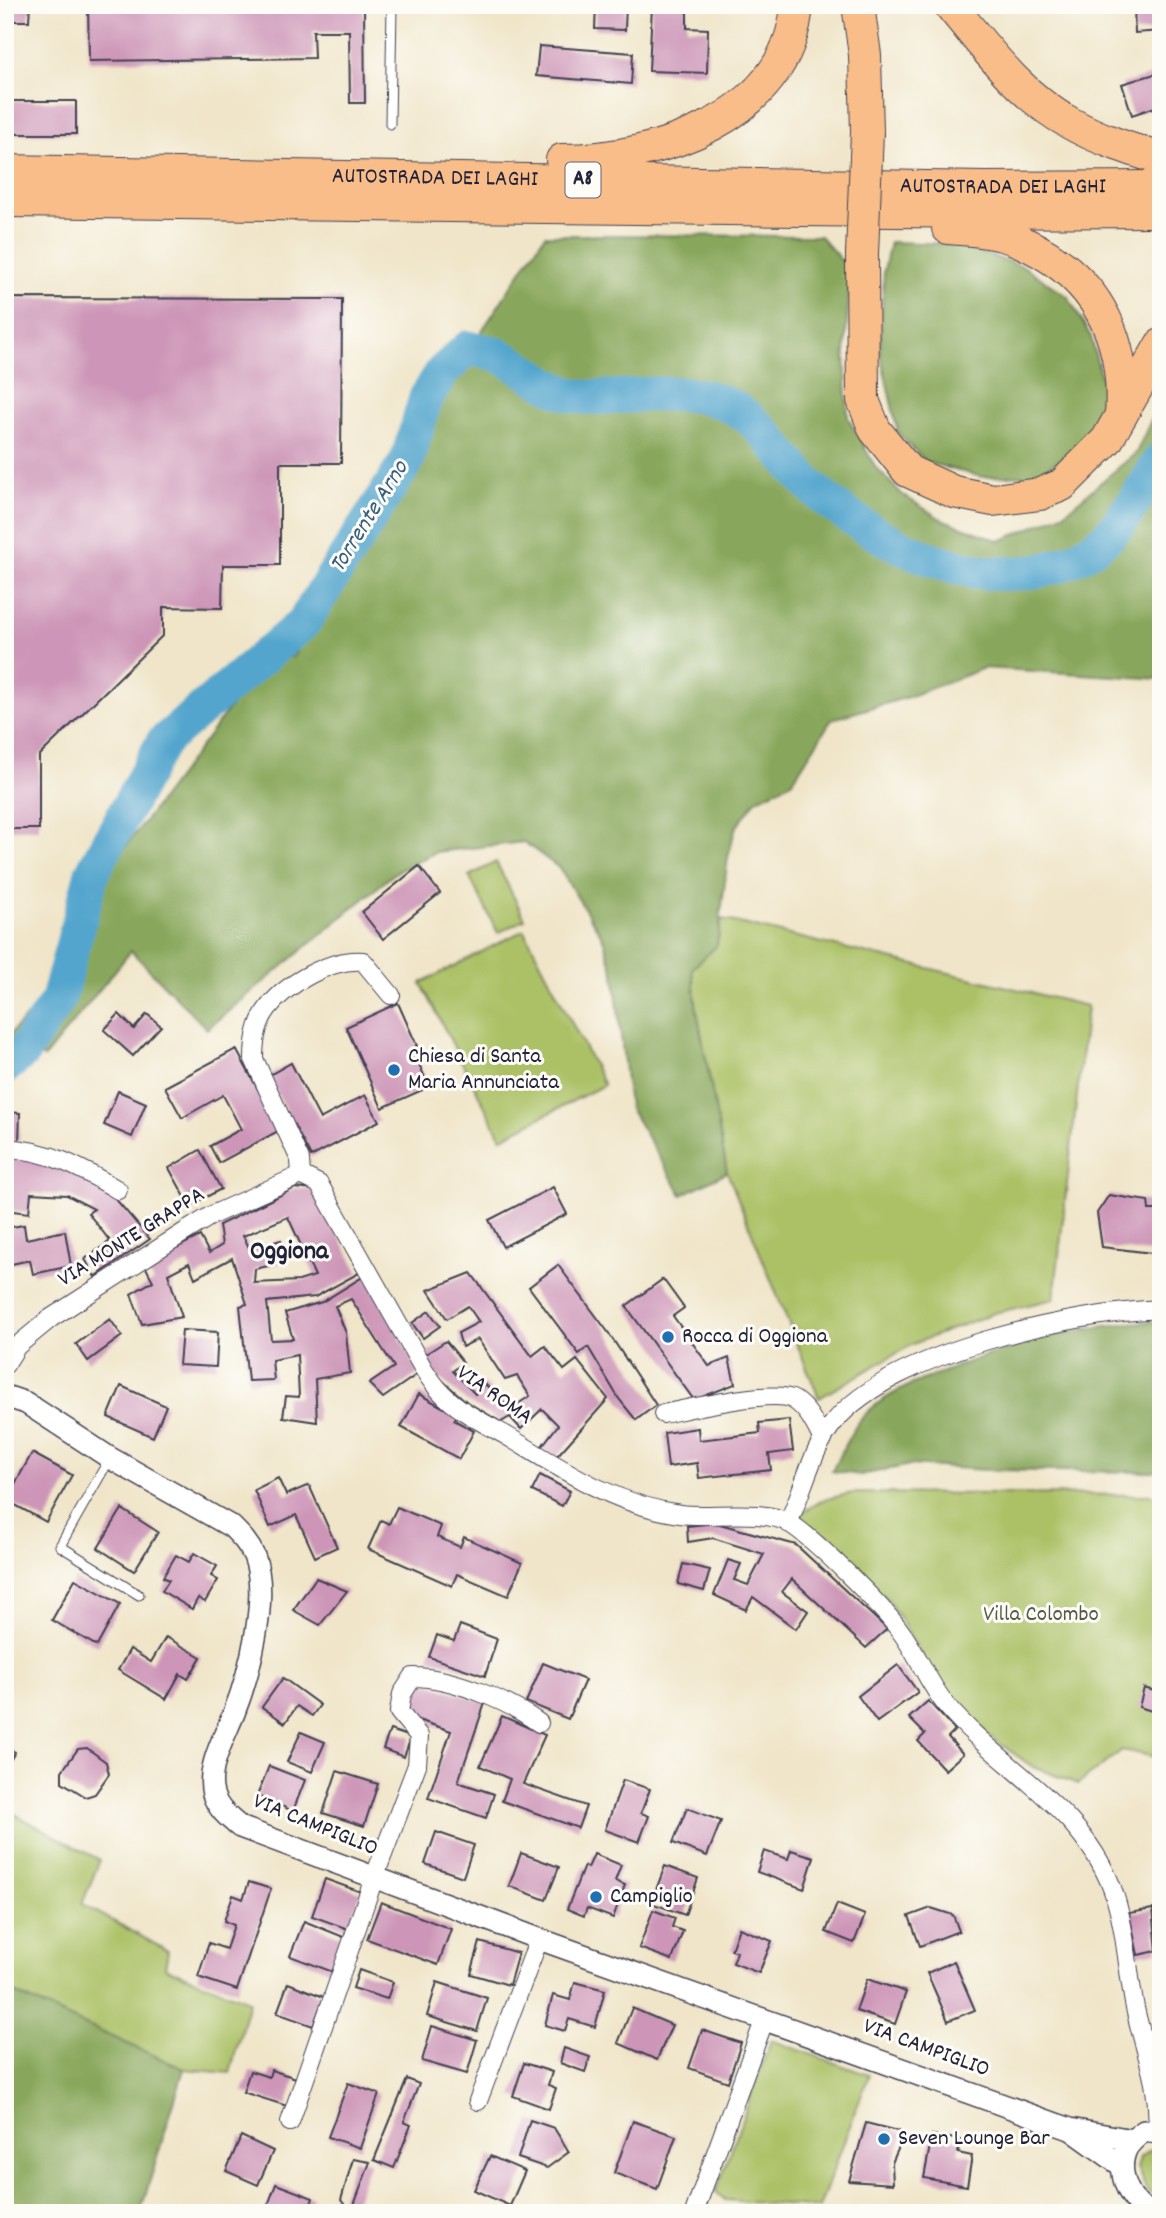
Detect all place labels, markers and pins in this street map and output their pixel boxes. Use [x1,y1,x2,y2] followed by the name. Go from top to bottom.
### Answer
[408,1041,560,1100] place label: Chiesa di Santa Maria Annunciata
[386,1062,402,1078] marker: Chiesa di Santa Maria Annunciata
[682,1321,829,1354] place label: Rocca di Oggiona
[660,1329,676,1345] marker: Rocca di Oggiona
[610,1881,693,1914] place label: Campiglio
[588,1889,604,1905] marker: Campiglio
[898,2123,1050,2156] place label: Seven Lounge Bar
[876,2131,892,2147] marker: Seven Lounge Bar

